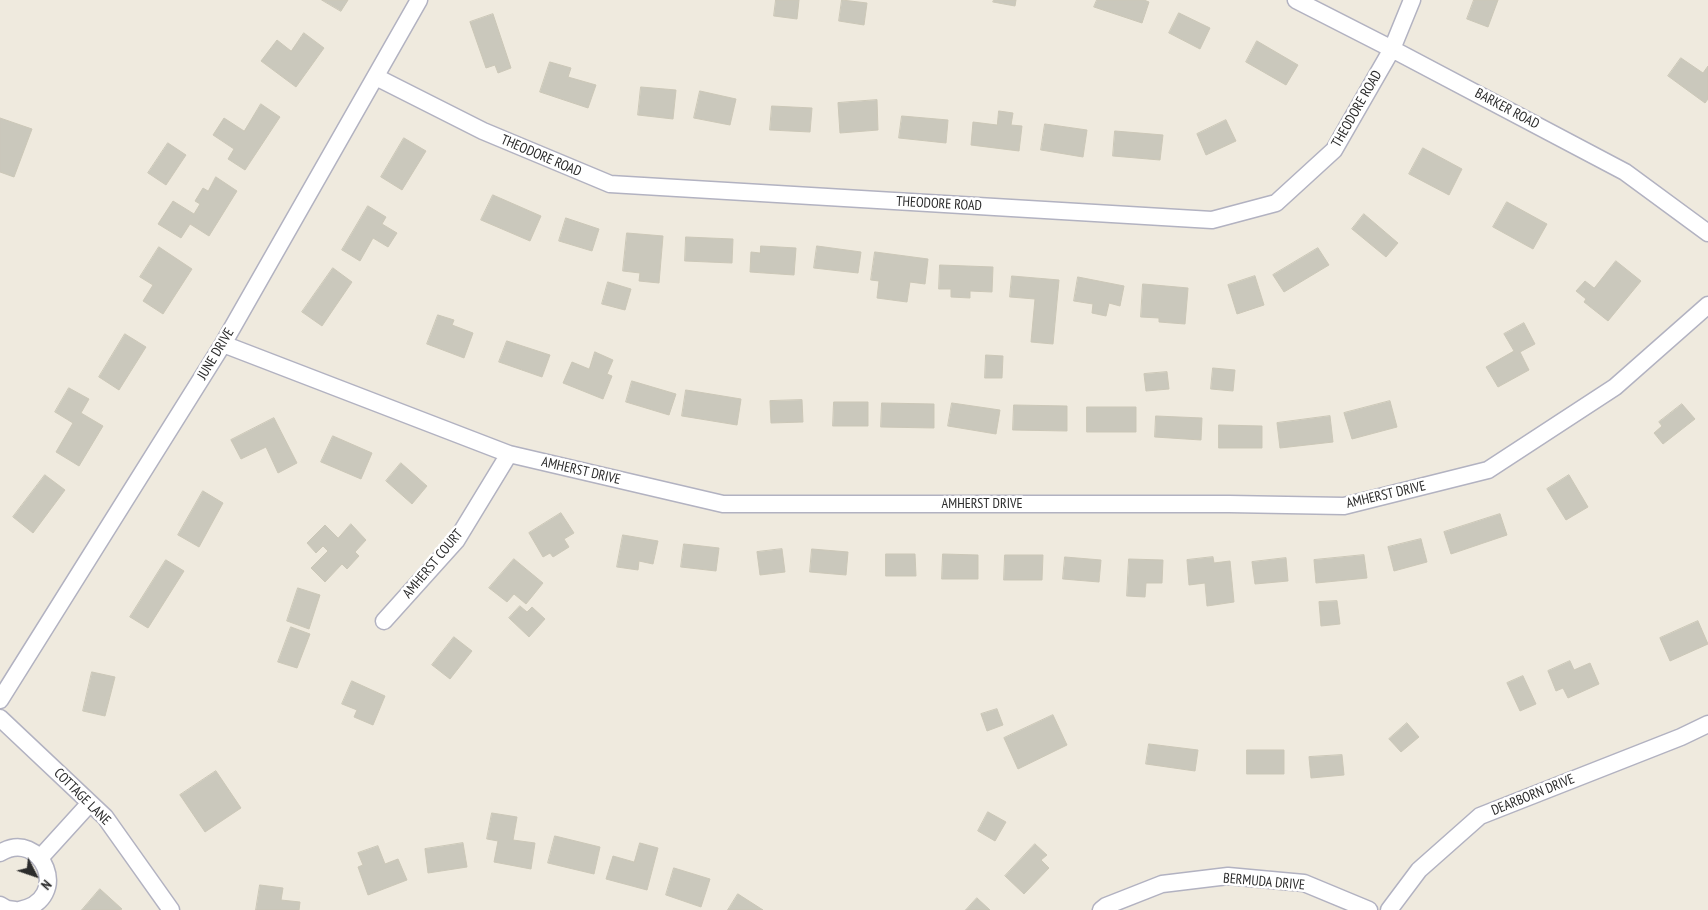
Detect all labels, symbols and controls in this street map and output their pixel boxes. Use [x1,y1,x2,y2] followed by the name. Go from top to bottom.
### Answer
[1328,68,1386,150] street label: THEODORE ROAD
[1472,85,1542,133] street label: BARKER ROAD
[498,131,584,181] street label: THEODORE ROAD
[896,193,982,215] street label: THEODORE ROAD
[194,325,238,383] street label: JUNE DRIVE
[540,454,622,488] street label: AMHERST DRIVE
[1345,478,1427,512] street label: AMHERST DRIVE
[942,496,1022,512] street label: AMHERST DRIVE
[399,526,467,602] street label: AMHERST COURT
[50,765,114,829] street label: COTTAGE LANE
[1489,771,1577,819] street label: DEARBORN DRIVE
[10,850,60,900] north arrow
[1222,870,1306,894] street label: BERMUDA DRIVE
[37,876,56,894] text: N

